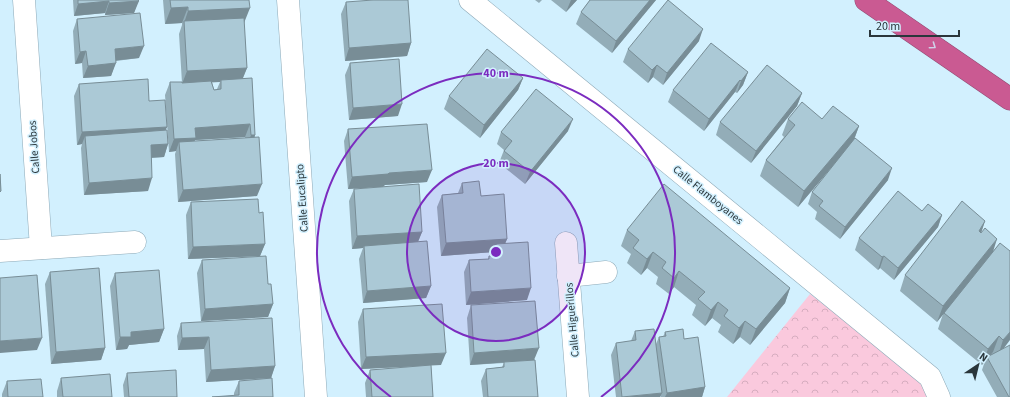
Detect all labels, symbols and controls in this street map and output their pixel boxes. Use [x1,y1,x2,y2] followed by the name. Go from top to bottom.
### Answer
[870,12,959,38] scale bar
[876,18,900,35] text: 20 m
[929,41,936,49] one-way arrow
[483,65,509,82] text: 40 m
[25,120,43,174] street label: Calle Jobos
[483,155,509,172] text: 20 m
[670,162,747,228] street label: Calle Flamboyanes
[292,163,312,233] street label: Calle Eucalipto
[489,245,503,259] centre of rings
[561,282,583,358] street label: Calle Higuerillos
[958,345,998,385] north arrow
[976,349,991,365] text: N

